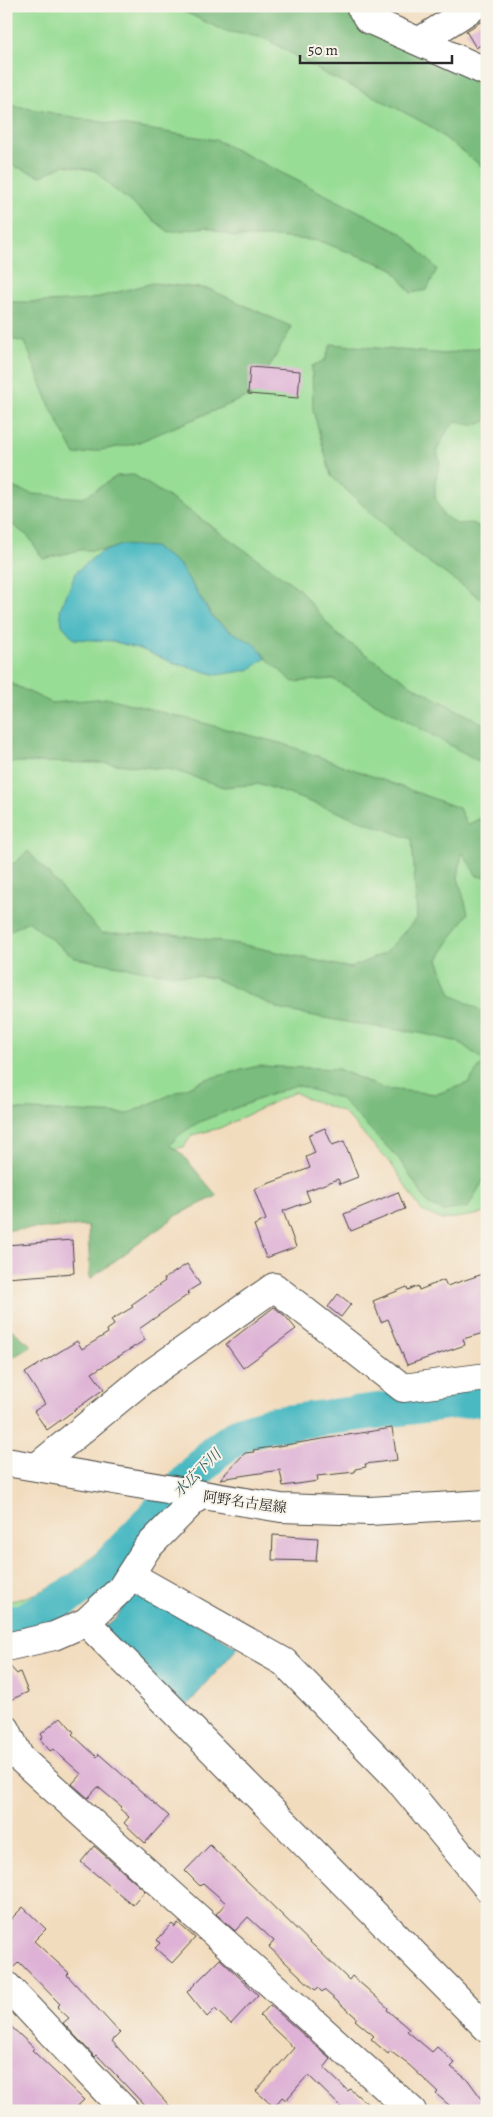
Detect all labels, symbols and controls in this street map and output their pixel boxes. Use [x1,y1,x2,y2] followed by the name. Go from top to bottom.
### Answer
[300,32,453,64] scale bar
[308,40,338,60] text: 50 m
[169,1443,227,1501] water label: 水広下川
[202,1487,288,1518] street label: 阿野名古屋線

